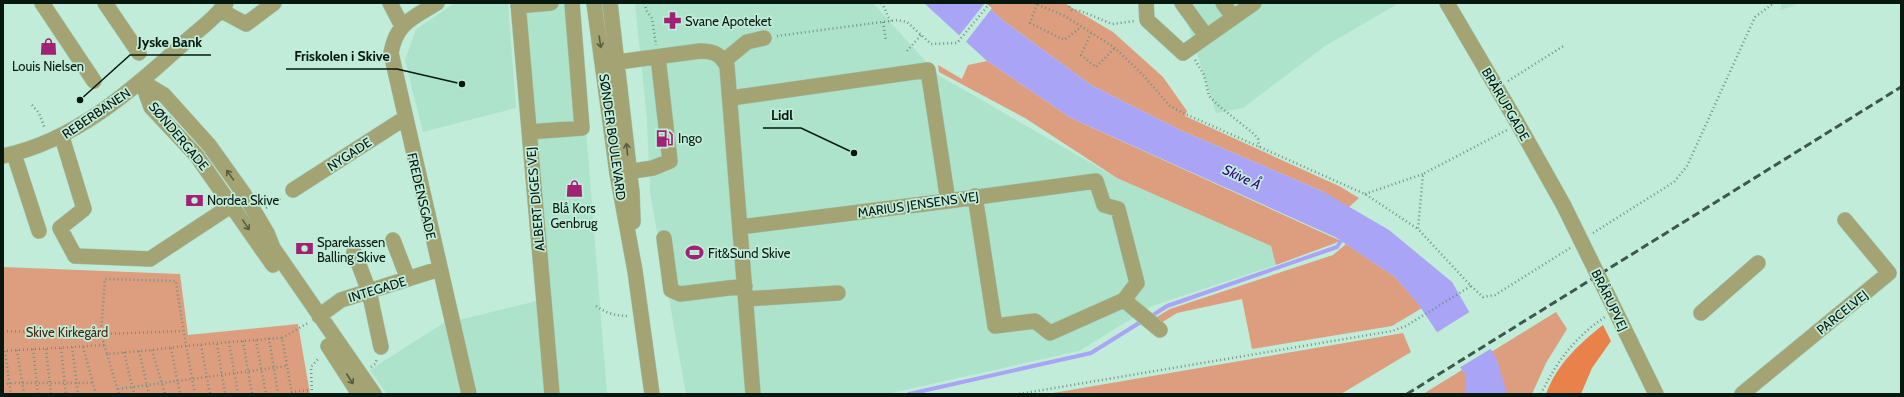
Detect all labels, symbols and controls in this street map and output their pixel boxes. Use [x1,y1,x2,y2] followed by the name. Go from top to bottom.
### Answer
[662,11,682,31] pharmacy icon: Svane Apoteket
[685,13,772,29] place label: Svane Apoteket
[130,29,211,55] callout: Jyske Bank
[137,33,202,51] text: Jyske Bank
[596,35,604,48] one-way arrow
[38,37,58,57] shop icon: Louis Nielsen
[286,43,397,69] callout: Friskolen i Skive
[294,47,390,65] text: Friskolen i Skive
[12,58,84,74] place label: Louis Nielsen
[1479,64,1534,143] street label: BRÅRUPGADE
[596,73,630,201] street label: SØNDER BOULEVARD
[59,84,133,142] street label: REBERBANEN
[146,98,212,174] street label: SØNDERGADE
[763,102,801,128] callout: Lidl
[771,106,793,124] text: Lidl
[655,128,675,148] fuel station icon: Ingo
[678,130,702,146] place label: Ingo
[324,134,374,174] street label: NYGADE
[624,142,631,155] one-way arrow
[522,146,548,252] street label: ALBERT DIGES VEJ
[404,151,440,241] street label: FREDENSGADE
[1220,160,1264,194] water label: Skive Å
[226,169,234,180] one-way arrow
[564,179,584,199] shop icon: Blå Kors Genbrug
[856,188,980,220] street label: MARIUS JENSENS VEJ
[184,190,204,210] bank icon: Nordea Skive
[207,192,279,208] place label: Nordea Skive
[550,200,598,231] place label: Blå Kors Genbrug
[242,219,250,230] one-way arrow
[317,234,386,265] place label: Sparekassen Balling Skive
[294,239,314,259] bank icon: Sparekassen Balling Skive
[685,243,705,263] sports icon: Fit&Sund Skive
[708,245,791,261] place label: Fit&Sund Skive
[1588,266,1633,334] street label: BRÅRUPVEJ
[346,273,408,305] street label: INTEGADE
[1813,286,1871,338] street label: PARCELVEJ
[26,324,108,340] park label: Skive Kirkegård
[346,373,354,384] one-way arrow

